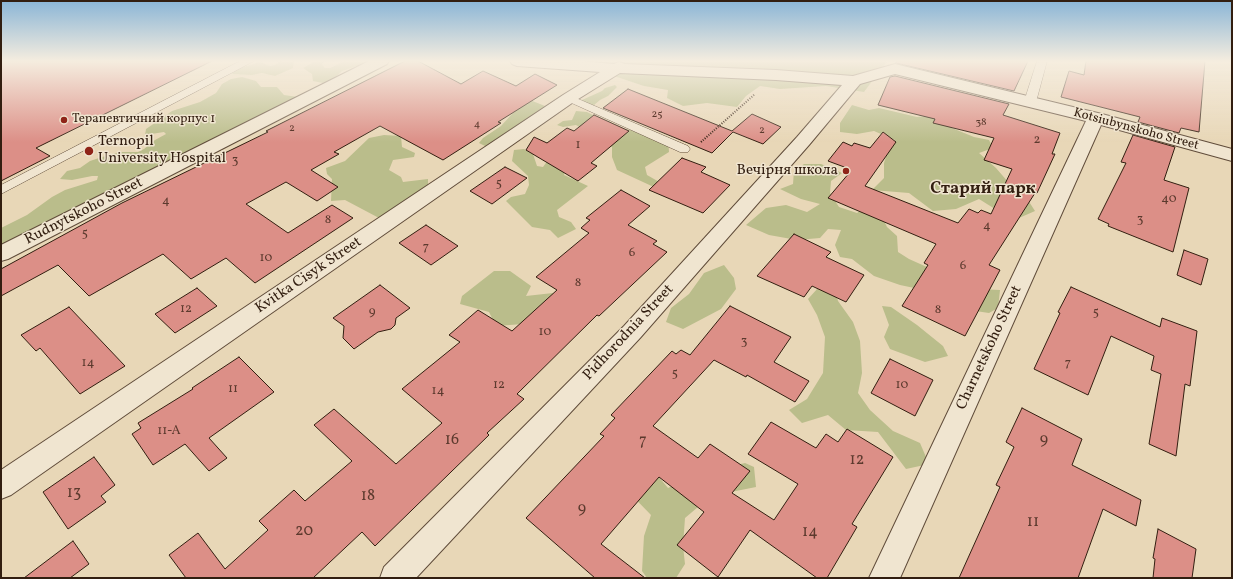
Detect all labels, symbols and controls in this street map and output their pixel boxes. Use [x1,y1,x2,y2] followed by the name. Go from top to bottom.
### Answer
[1072,106,1200,154] street label: Kotsiubynskoho Street
[651,108,663,122] house number: 25
[72,112,215,128] place label: Терапевтичний корпус 1
[59,115,69,125] marker: Терапевтичний корпус 1
[975,116,987,130] house number: 38
[474,118,480,132] house number: 4
[289,122,295,136] house number: 2
[759,124,765,138] house number: 2
[98,133,226,168] place label: Ternopil University Hospital
[1034,133,1040,149] house number: 2
[575,138,581,154] house number: 1
[83,145,95,157] marker: Ternopil University Hospital
[232,154,238,170] house number: 3
[737,162,838,180] place label: Вечірня школа
[841,166,851,176] marker: Вечірня школа
[22,174,146,250] street label: Rudnytskoho Street
[496,177,502,193] house number: 5
[930,180,1036,200] district label: Старий парк
[1161,192,1177,208] house number: 40
[162,194,170,210] house number: 4
[325,213,331,229] house number: 8
[1137,213,1143,229] house number: 3
[983,219,991,235] house number: 4
[82,227,88,243] house number: 5
[252,234,366,318] street label: Kvitka Cisyk Street
[423,240,429,256] house number: 7
[629,246,635,262] house number: 6
[260,251,272,267] house number: 10
[960,259,966,275] house number: 6
[575,276,581,292] house number: 8
[580,281,678,385] street label: Pidhorodnia Street
[953,283,1027,413] street label: Charnetskoho Street
[180,302,192,318] house number: 12
[935,303,941,319] house number: 8
[369,305,375,321] house number: 9
[1093,306,1099,322] house number: 5
[539,325,551,341] house number: 10
[741,335,747,351] house number: 3
[82,356,94,372] house number: 14
[1065,356,1071,372] house number: 7
[672,367,678,383] house number: 5
[493,378,505,394] house number: 12
[896,378,908,394] house number: 10
[228,382,238,398] house number: 11
[432,384,444,400] house number: 14
[157,424,181,440] house number: 11-А
[445,431,459,451] house number: 16
[1040,431,1048,451] house number: 9
[639,432,647,452] house number: 7
[850,451,864,471] house number: 12
[67,484,81,504] house number: 13
[361,487,375,507] house number: 18
[578,500,586,520] house number: 9
[1027,513,1039,533] house number: 11
[295,522,313,542] house number: 20
[802,523,818,543] house number: 14

